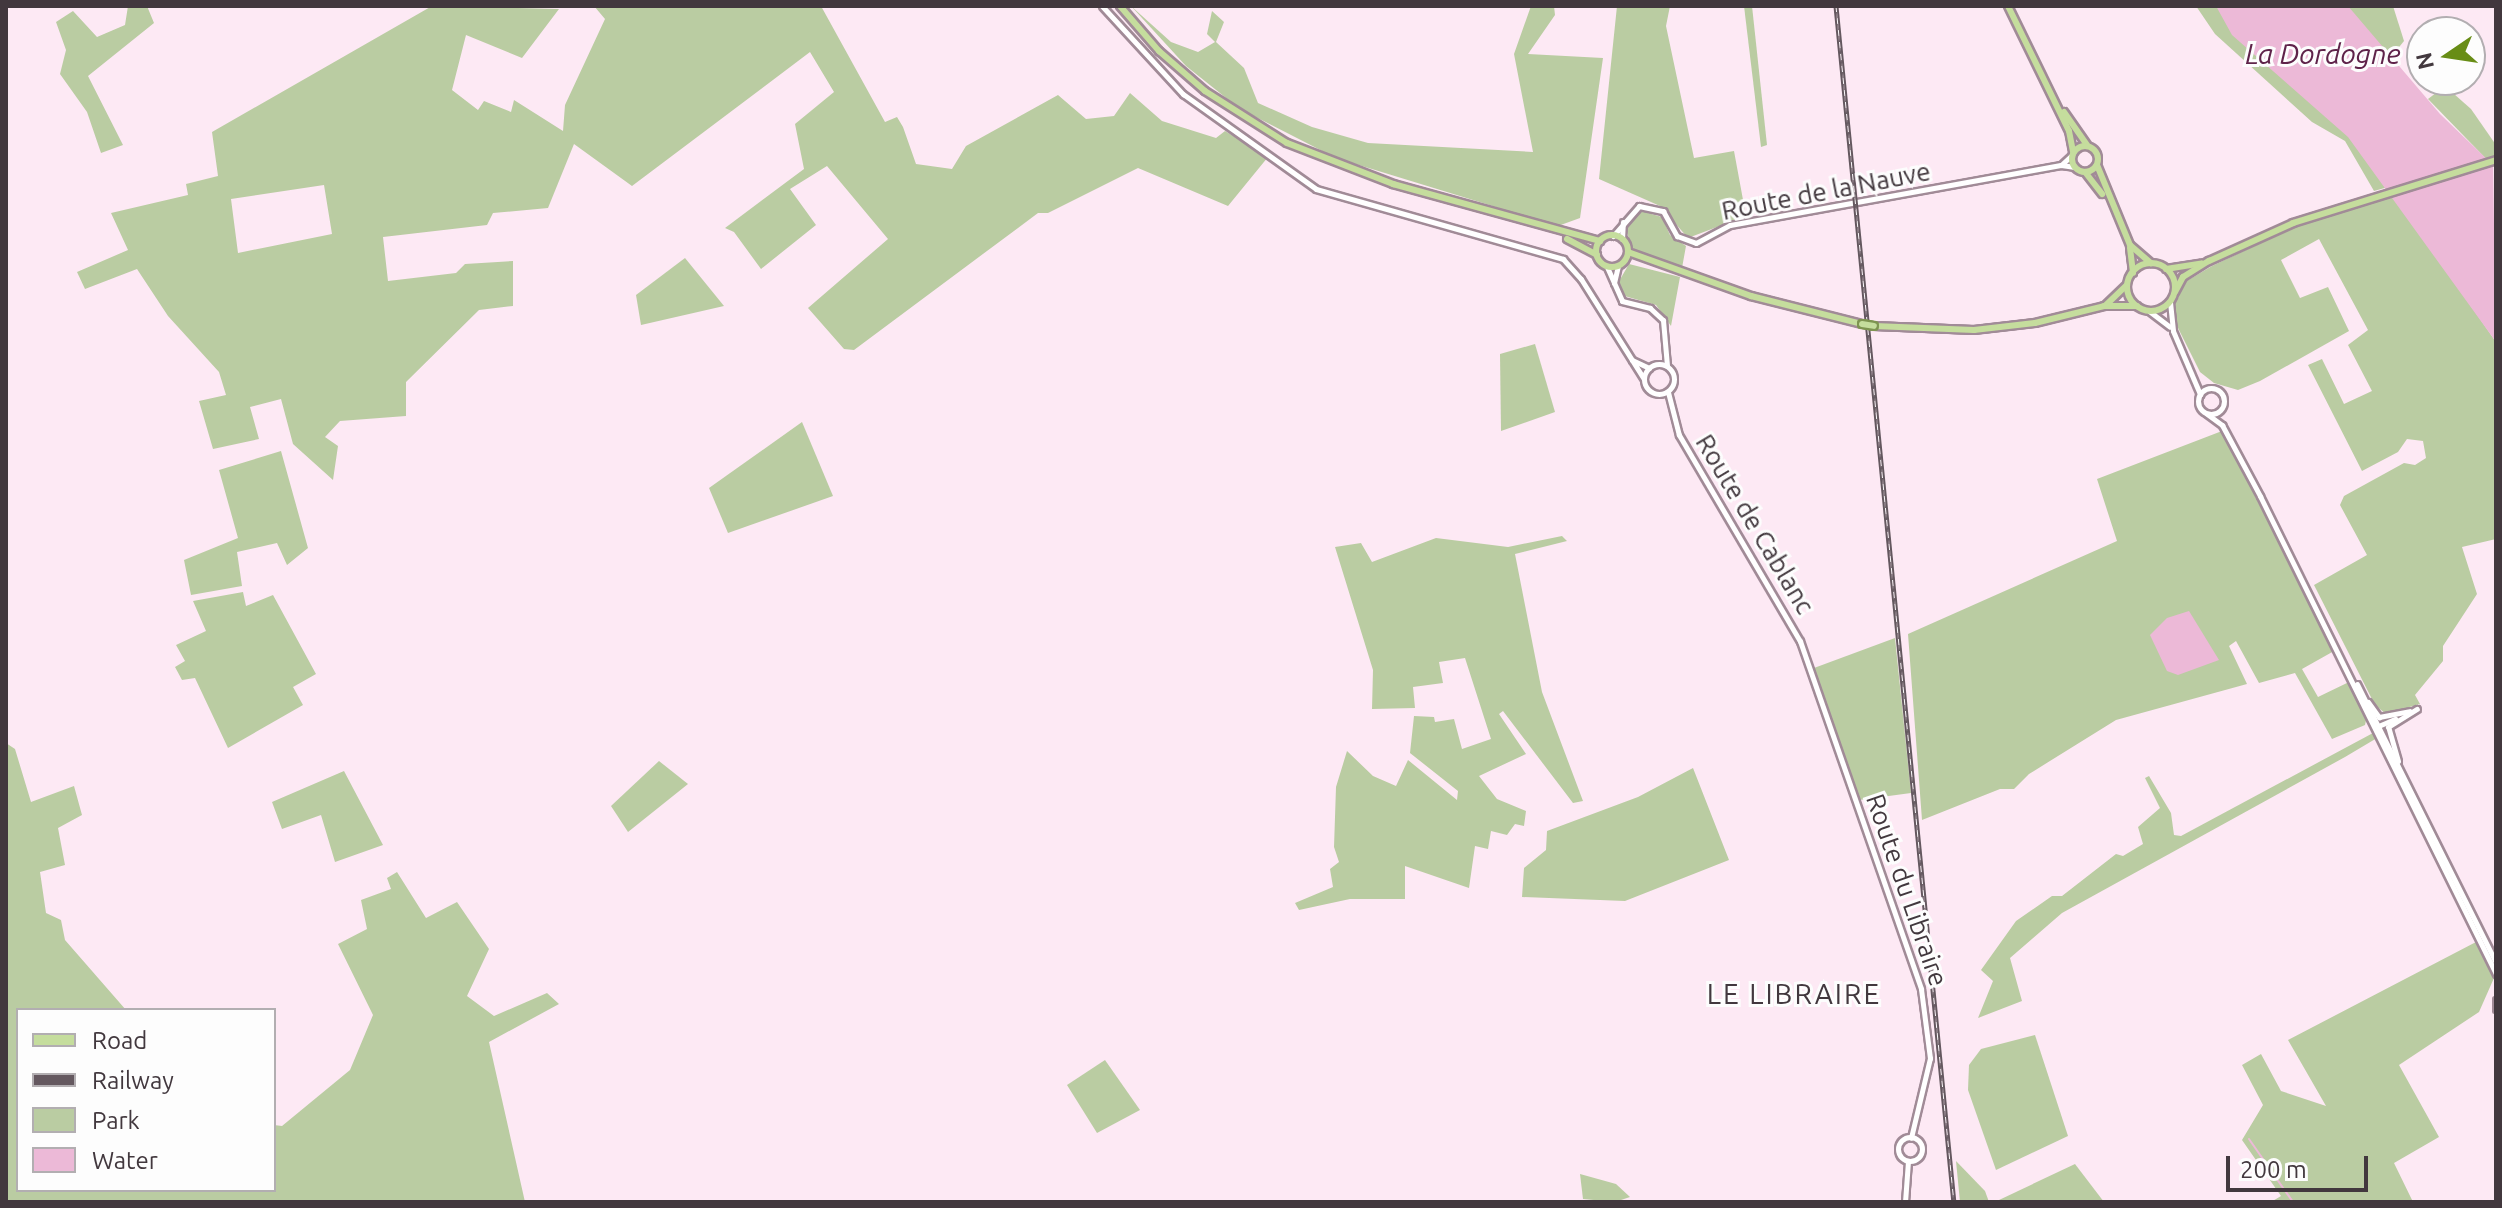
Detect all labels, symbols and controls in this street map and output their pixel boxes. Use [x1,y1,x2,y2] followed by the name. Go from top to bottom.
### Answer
[2406,16,2486,96] north arrow
[2245,37,2401,71] water label: La Dordogne
[2410,50,2438,72] text: N
[1719,155,1933,227] street label: Route de la Nauve
[1689,429,1821,619] street label: Route de Cablanc
[1860,790,1954,990] street label: Route du Libraire
[1707,977,1881,1011] district label: LE LIBRAIRE
[16,1008,276,1192] legend
[92,1027,147,1054] text: Road
[92,1067,174,1094] text: Railway
[92,1107,140,1134] text: Park
[2230,1140,2372,1190] scale bar
[92,1147,158,1174] text: Water
[2240,1156,2307,1183] text: 200 m

